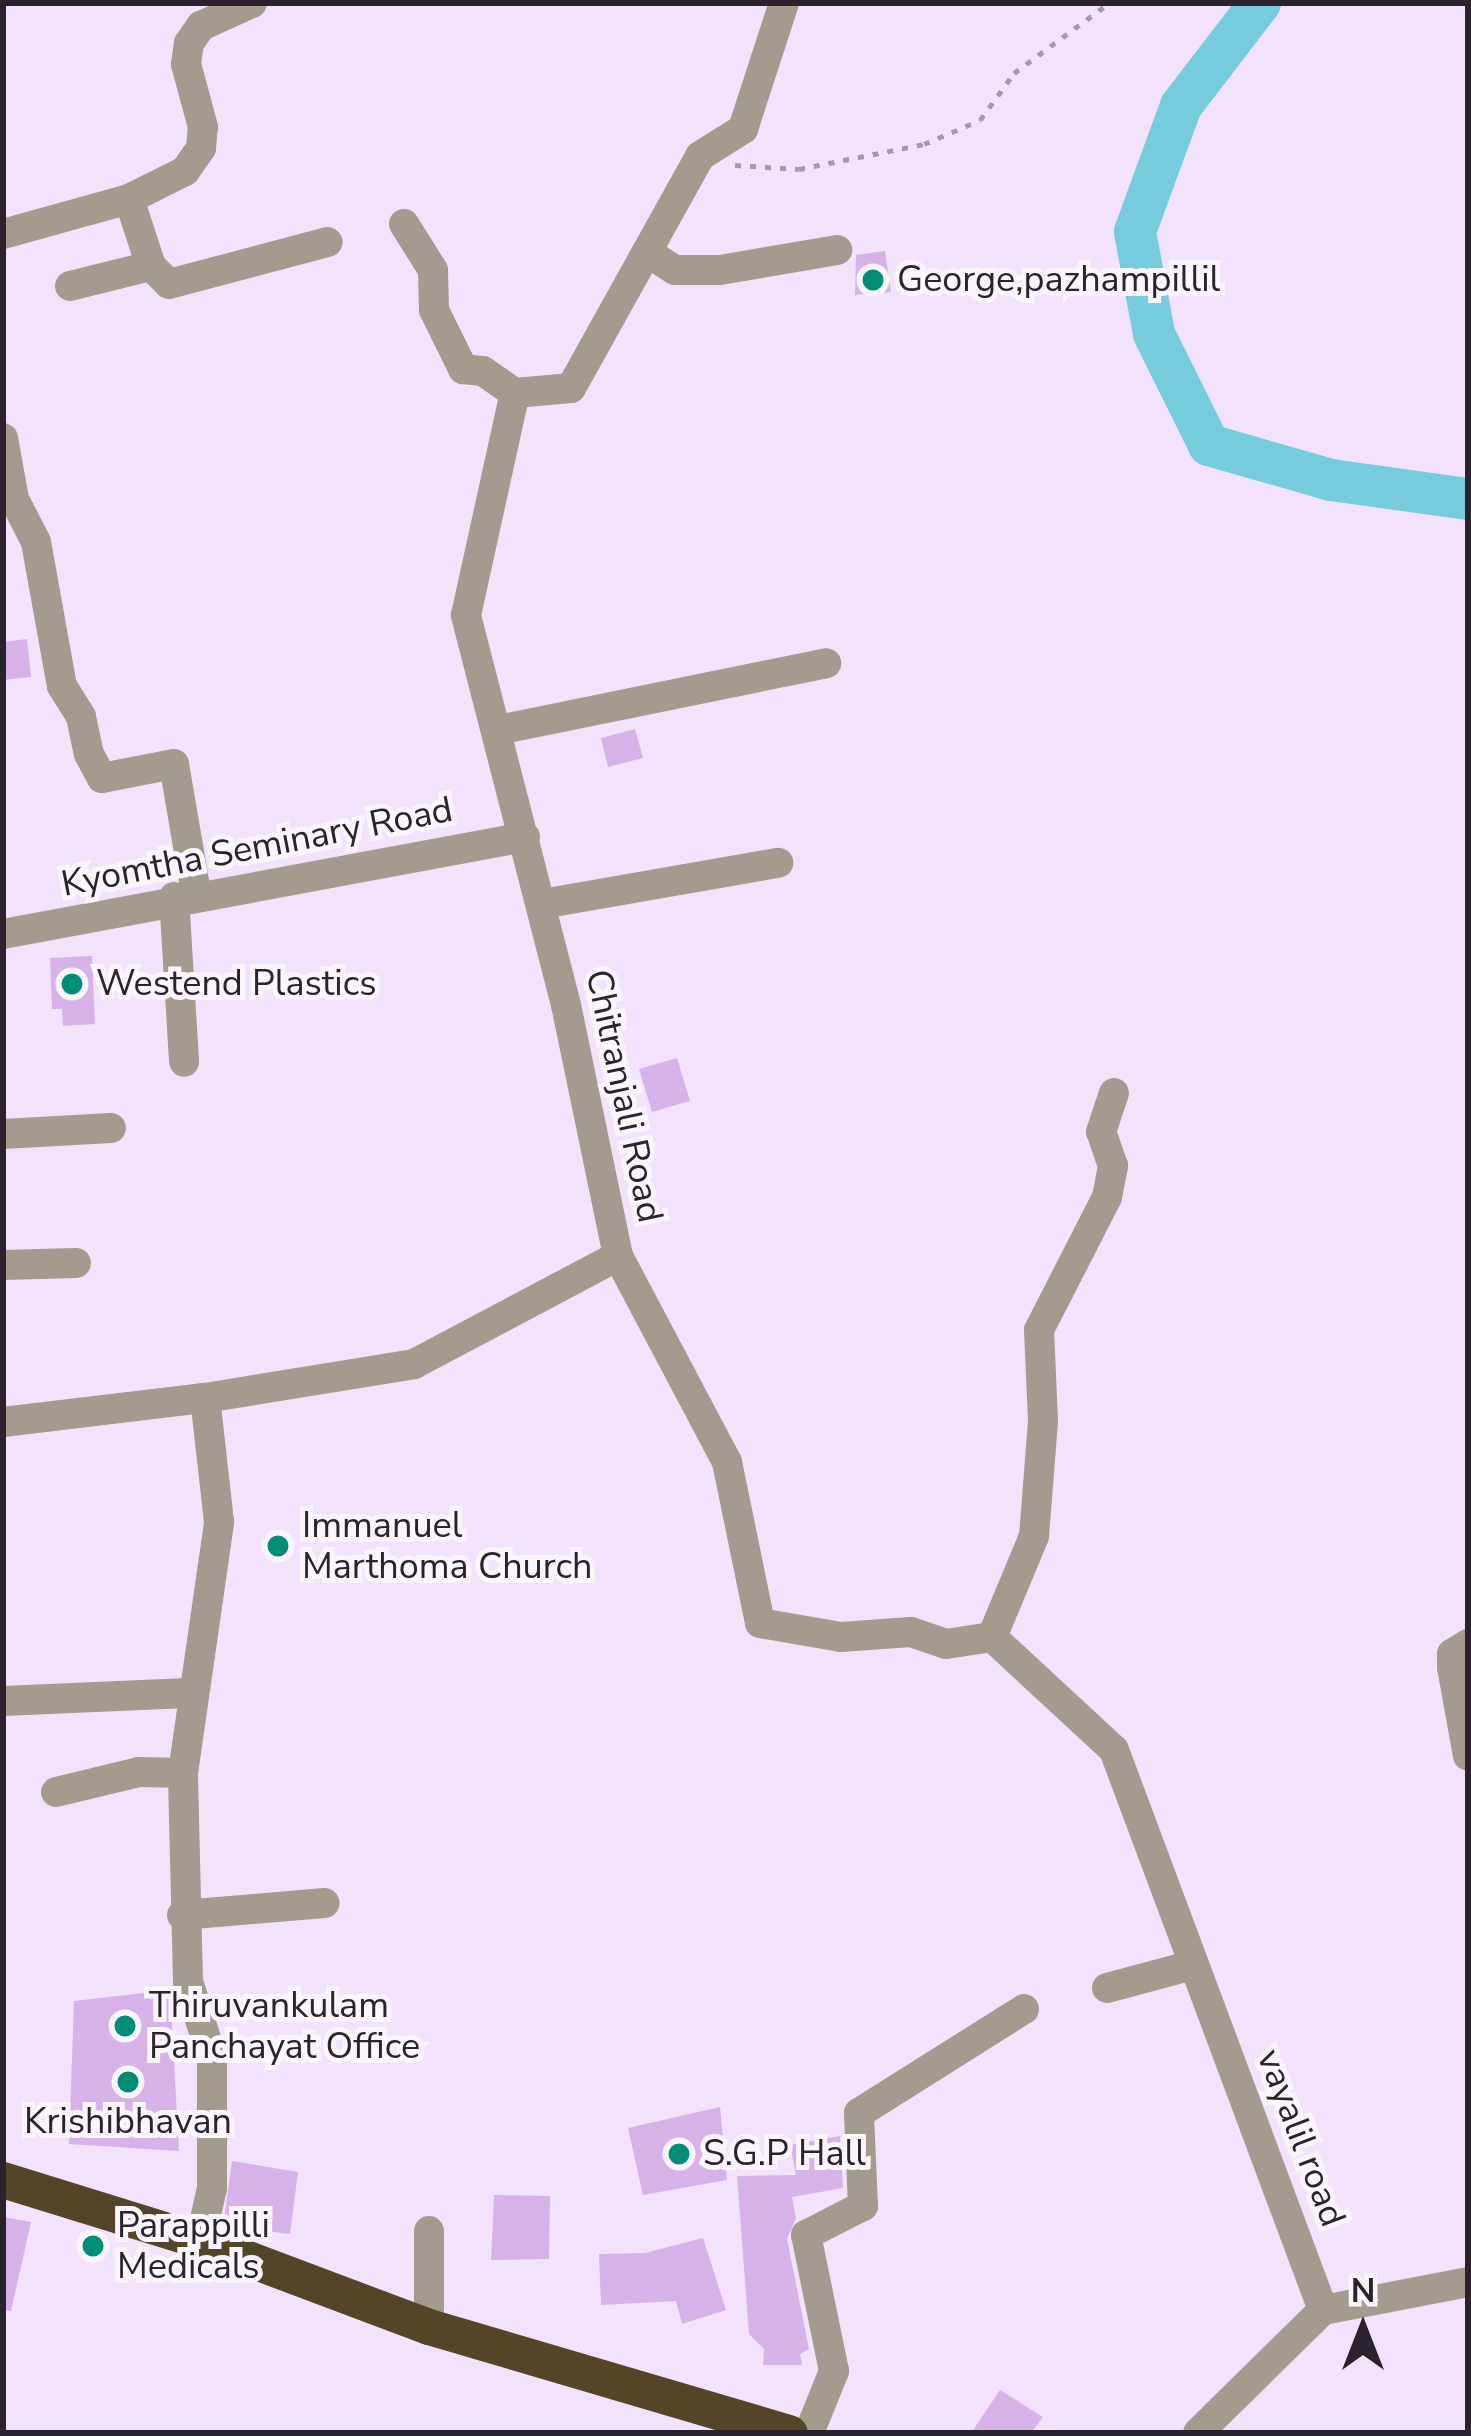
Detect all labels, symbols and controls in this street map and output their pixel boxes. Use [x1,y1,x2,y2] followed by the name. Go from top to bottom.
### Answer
[897,258,1220,302] place label: George,pazhampillil
[860,267,886,293] marker: George,pazhampillil
[58,788,456,906] street label: Kyomtha Seminary Road
[96,962,377,1006] place label: Westend Plastics
[576,966,672,1226] street label: Chitranjali Road
[59,971,85,997] marker: Westend Plastics
[302,1503,593,1588] place label: Immanuel Marthoma Church
[265,1533,291,1559] marker: Immanuel Marthoma Church
[149,1983,420,2068] place label: Thiruvankulam Panchayat Office
[112,2013,138,2039] marker: Thiruvankulam Panchayat Office
[1248,2043,1354,2233] street label: vayalil road
[115,2069,141,2095] marker: Krishibhavan
[24,2100,232,2144] place label: Krishibhavan
[703,2132,866,2176] place label: S.G.P Hall
[666,2141,692,2167] marker: S.G.P Hall
[117,2203,270,2288] place label: Parappilli Medicals
[80,2233,106,2259] marker: Parappilli Medicals
[1303,2268,1423,2388] north arrow
[1351,2269,1375,2314] text: N

